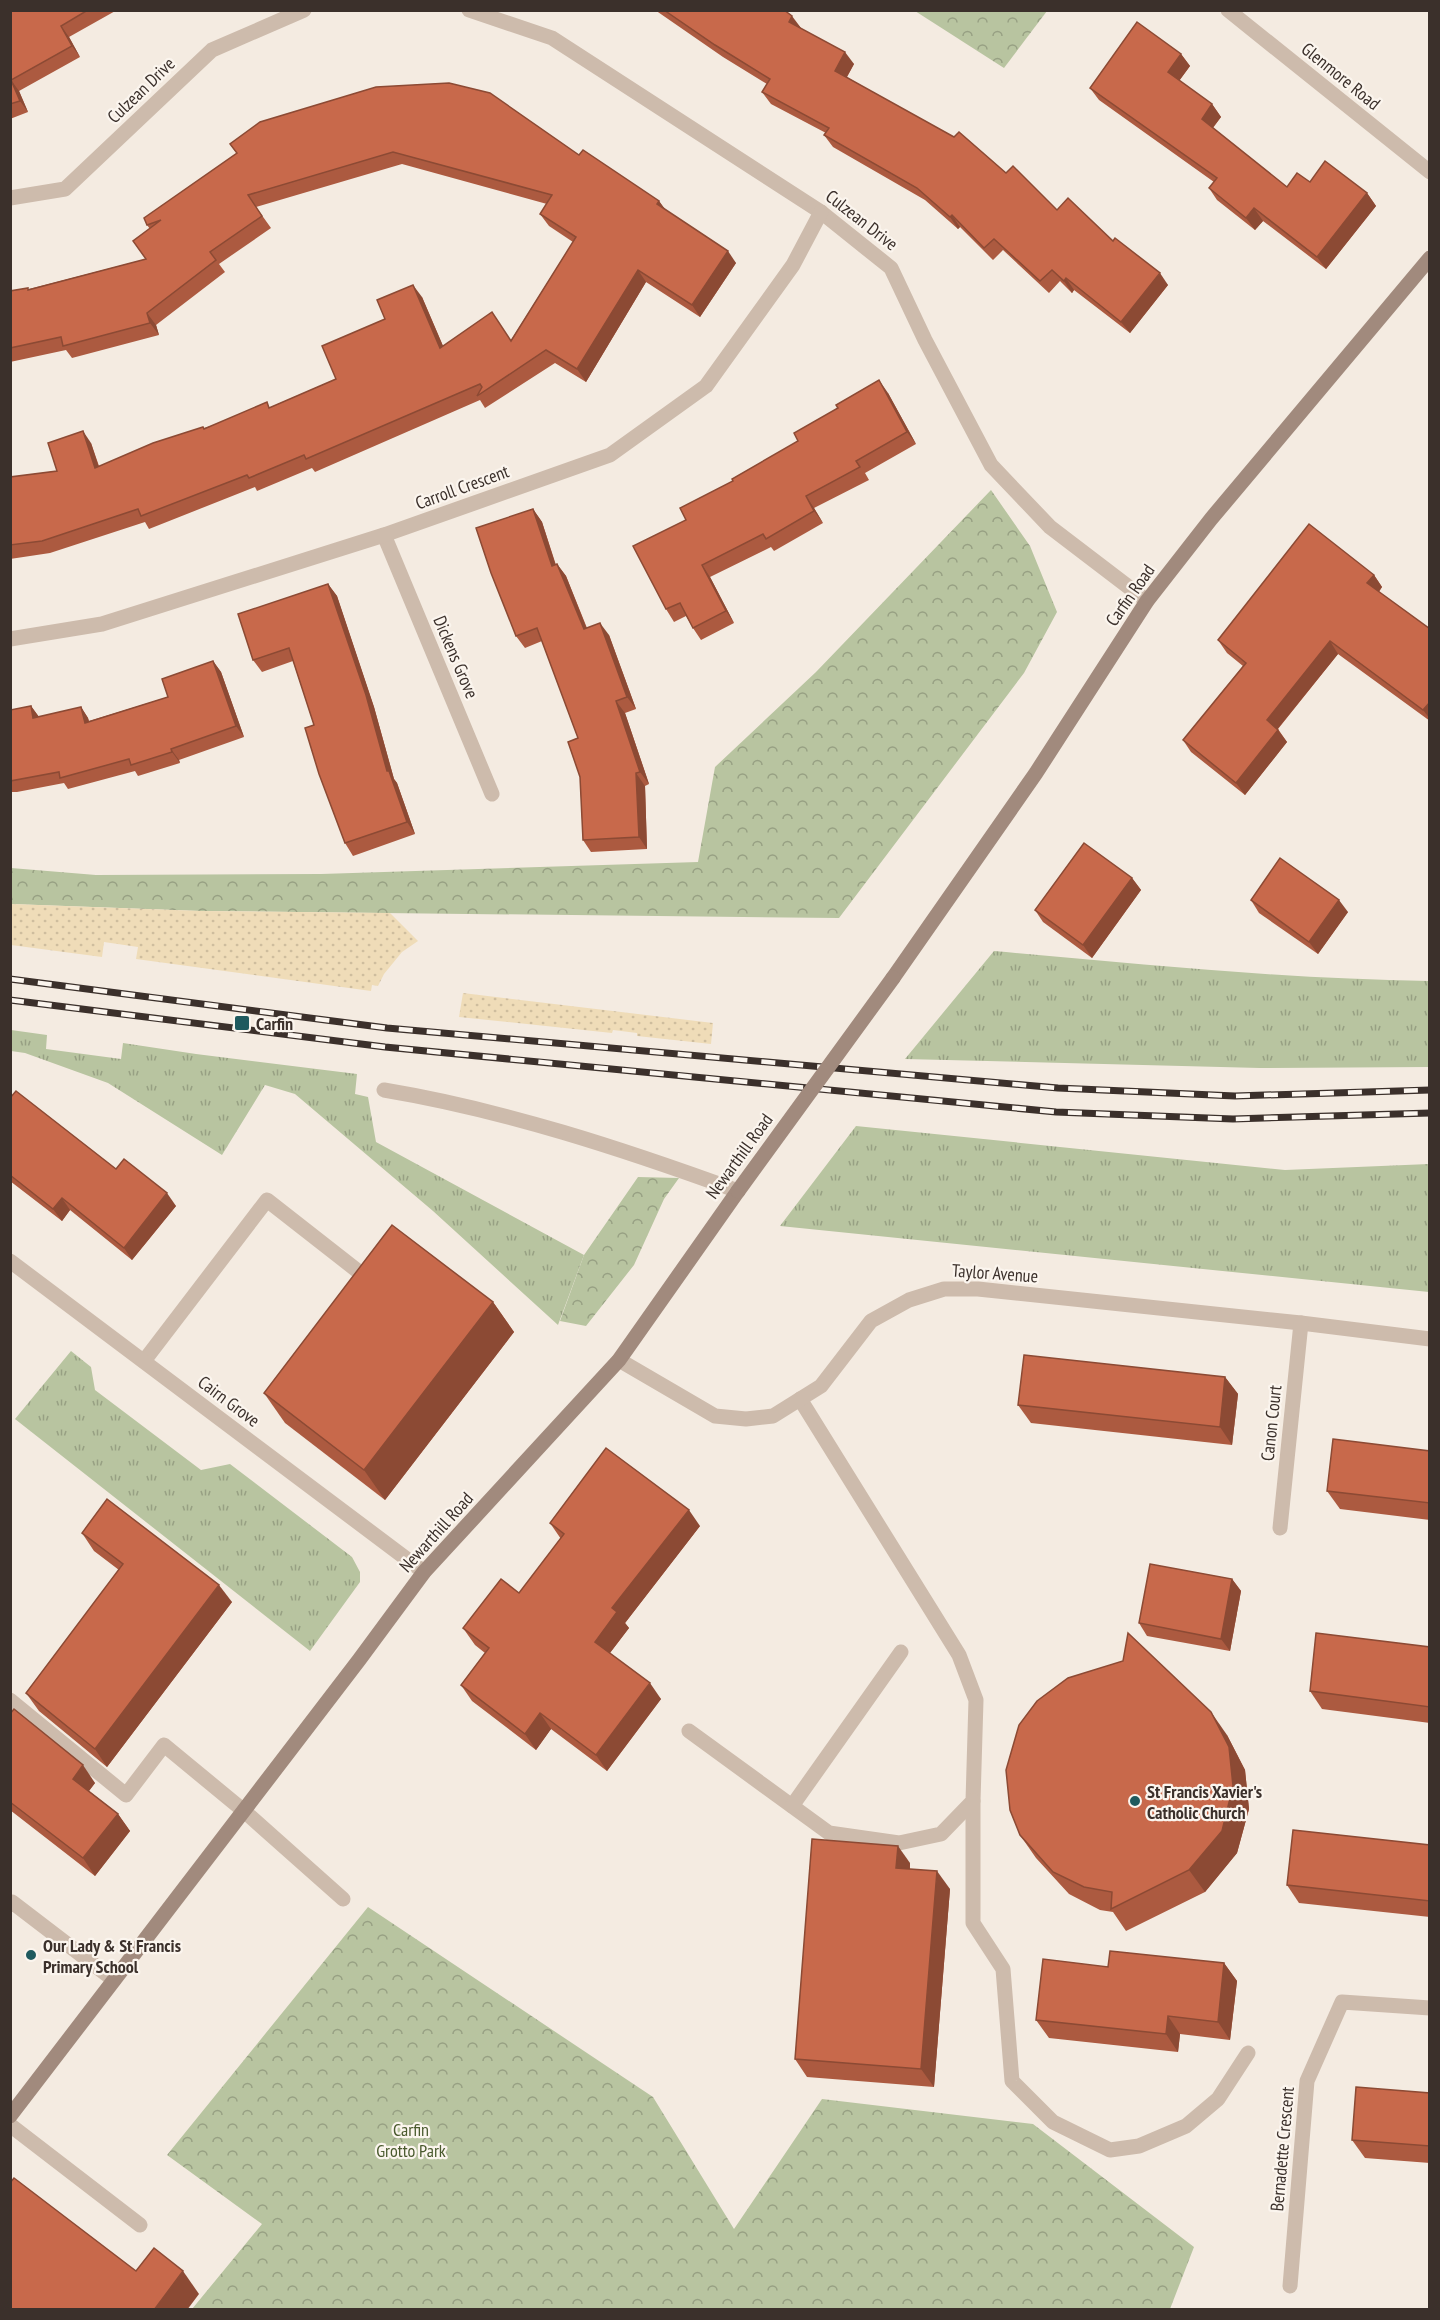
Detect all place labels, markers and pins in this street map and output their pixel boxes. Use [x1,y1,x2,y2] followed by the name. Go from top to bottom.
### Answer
[256,1012,293,1035] place label: Carfin
[233,1014,251,1032] marker: Carfin
[1147,1780,1262,1824] place label: St Francis Xavier's Catholic Church
[1128,1794,1142,1808] marker: St Francis Xavier's Catholic Church
[43,1934,181,1978] place label: Our Lady & St Francis Primary School
[24,1948,38,1962] marker: Our Lady & St Francis Primary School

